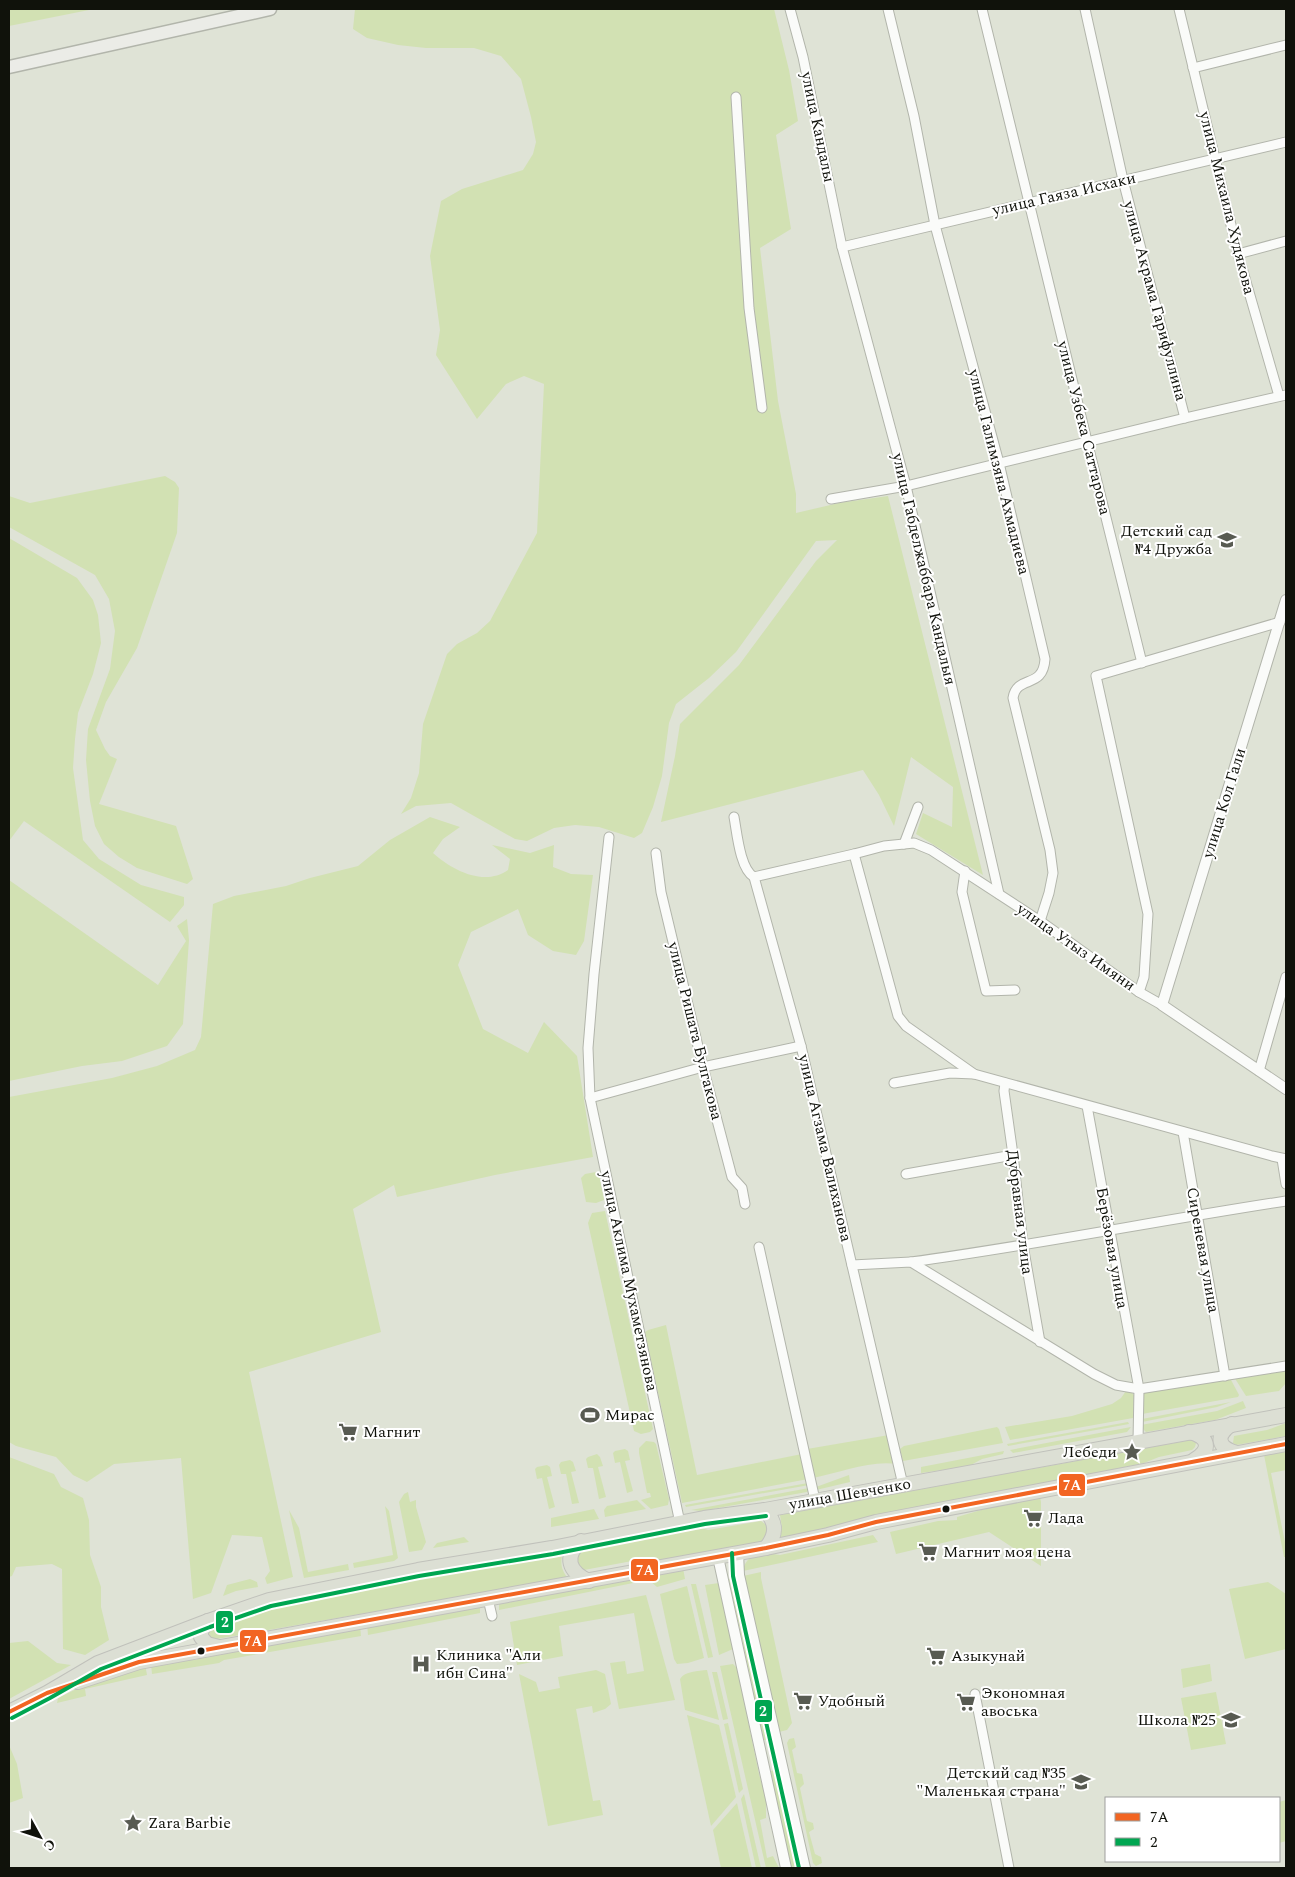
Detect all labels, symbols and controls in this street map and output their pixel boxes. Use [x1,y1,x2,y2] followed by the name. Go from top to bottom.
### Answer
[794,69,841,185] street label: улица Кандалы
[1192,108,1261,297] street label: улица Михаила Худякова
[989,166,1138,222] street label: улица Гаяза Исхаки
[1116,197,1193,404] street label: улица Акрама Гарифуллина
[1050,337,1117,518] street label: улица Узбека Саттарова
[962,366,1036,578] street label: улица Галимзяна Ахмадиева
[885,450,962,687] street label: улица Габделжаббара Кандалыя
[1121,519,1212,561] place label: Детский сад №4 Дружба
[1216,529,1238,551] school or university icon: Детский сад №4 Дружба
[1196,745,1252,862] street label: улица Кол Гали
[1011,896,1140,997] street label: улица Утыз Имяни
[661,938,729,1123] street label: улица Ришата Булгакова
[792,1051,858,1244] street label: улица Агзама Валиханова
[1000,1148,1040,1276] street label: Дубравная улица
[594,1167,664,1394] street label: улица Аклима Мухаметзянова
[1089,1185,1135,1311] street label: Берёзовая улица
[1180,1185,1226,1315] street label: Сиреневая улица
[605,1403,655,1427] place label: Мирас
[579,1404,601,1426] sports icon: Мирас
[363,1420,421,1444] place label: Магнит
[337,1421,359,1443] supermarket icon: Магнит
[1063,1440,1117,1464] place label: Лебеди
[1121,1441,1143,1463] place icon: Лебеди
[786,1472,913,1517] street label: улица Шевченко
[1058,1473,1086,1497] line badge: 7А
[1063,1475,1082,1496] text: 7А
[941,1504,951,1514] unlabelled marker
[1048,1506,1084,1530] place label: Лада
[1022,1507,1044,1529] supermarket icon: Лада
[943,1540,1072,1564] place label: Магнит моя цена
[917,1541,939,1563] supermarket icon: Магнит моя цена
[630,1558,659,1582] line badge: 7А
[636,1560,655,1581] text: 7А
[215,1610,234,1634] line badge: 2
[221,1612,229,1633] text: 2
[239,1629,267,1653] line badge: 7А
[244,1631,263,1652] text: 7А
[436,1643,541,1685] place label: Клиника "Али ибн Сина"
[951,1644,1025,1668] place label: Азыкунай
[925,1645,947,1667] supermarket icon: Азыкунай
[196,1646,206,1656] unlabelled marker
[410,1653,432,1675] hospital icon: Клиника "Али ибн Сина"
[981,1681,1065,1723] place label: Экономная авоська
[818,1689,885,1713] place label: Удобный
[792,1690,814,1712] supermarket icon: Удобный
[955,1691,977,1713] supermarket icon: Экономная авоська
[754,1699,773,1723] line badge: 2
[759,1701,767,1722] text: 2
[1137,1708,1216,1732] place label: Школа №25
[1220,1709,1242,1731] school or university icon: Школа №25
[916,1761,1066,1803] place label: Детский сад №35 "Маленькая страна"
[1070,1771,1092,1793] school or university icon: Детский сад №35 "Маленькая страна"
[1105,1797,1280,1862] legend
[1150,1806,1169,1829] text: 7А
[148,1811,231,1835] place label: Zara Barbie
[15,1812,65,1862] north arrow
[122,1812,144,1834] place icon: Zara Barbie
[1150,1831,1158,1854] text: 2
[38,1834,61,1856] text: С

